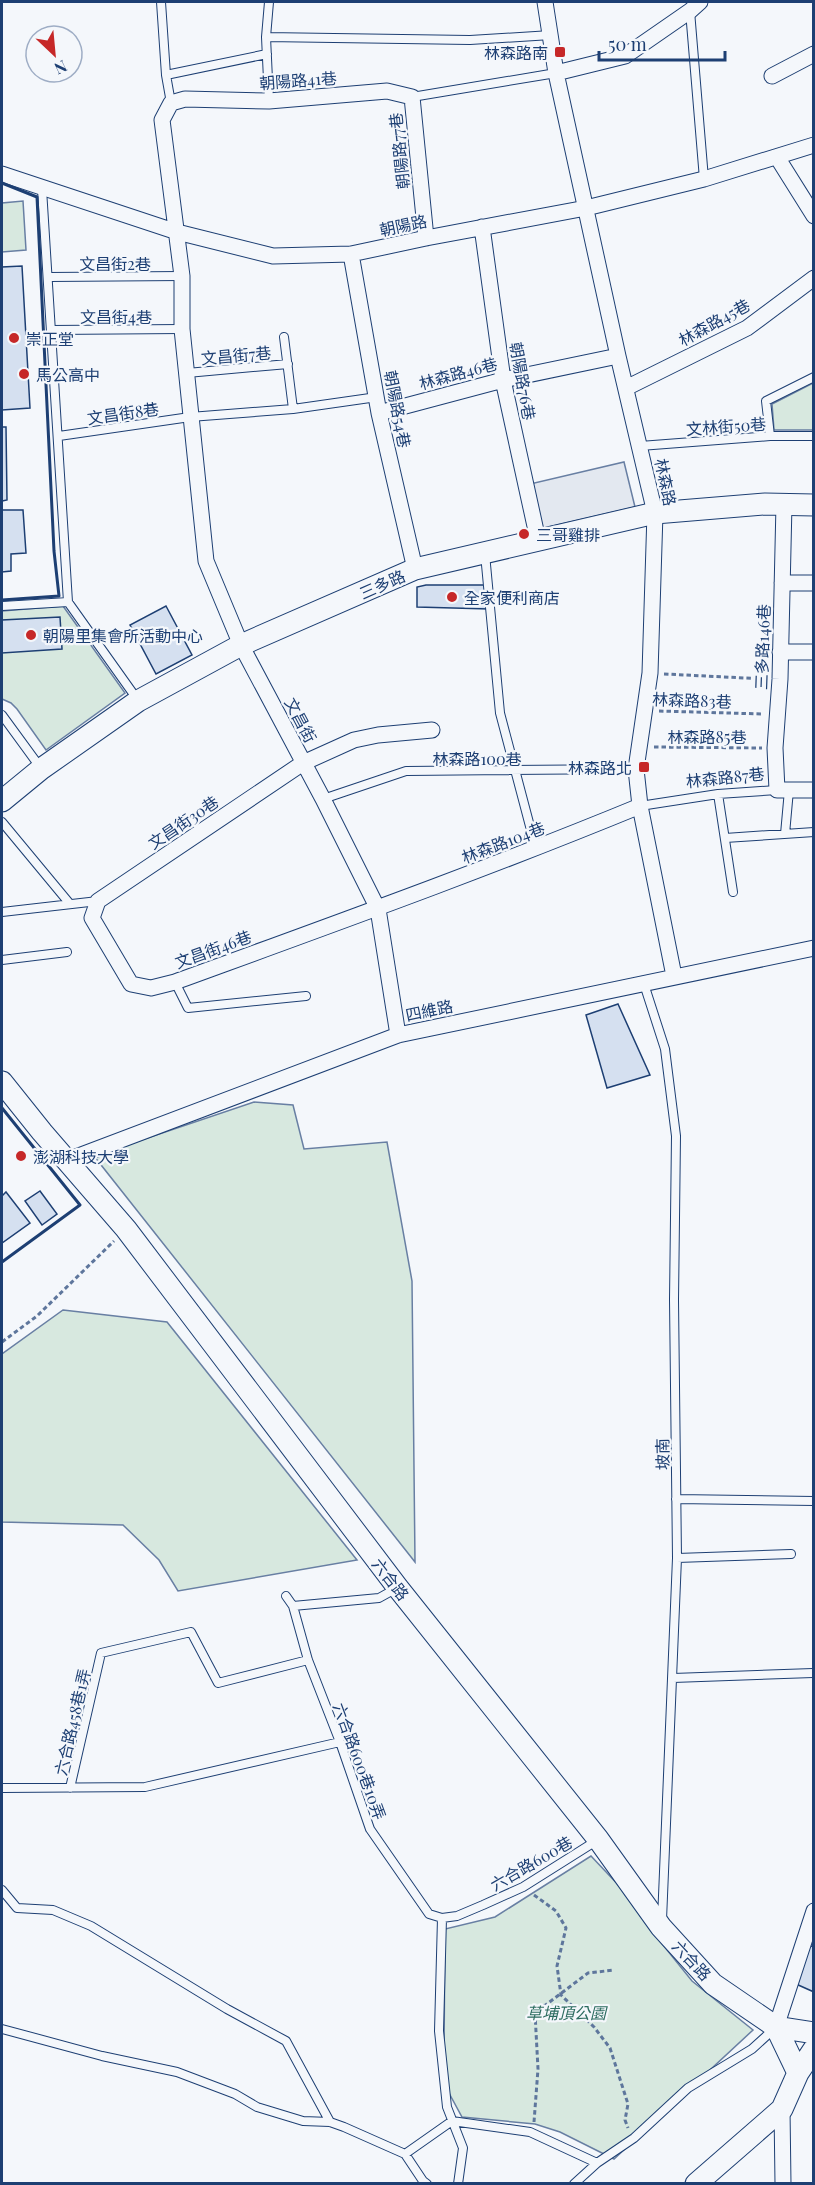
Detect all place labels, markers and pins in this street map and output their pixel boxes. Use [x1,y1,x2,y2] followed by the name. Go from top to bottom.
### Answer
[484,42,548,63] place label: 林森路南
[553,45,567,59] marker: 林森路南
[26,328,74,349] place label: 崇正堂
[7,331,21,345] marker: 崇正堂
[36,364,100,385] place label: 馬公高中
[17,367,31,381] marker: 馬公高中
[536,524,600,545] place label: 三哥雞排
[517,527,531,541] marker: 三哥雞排
[464,587,560,608] place label: 全家便利商店
[445,590,459,604] marker: 全家便利商店
[43,625,203,646] place label: 朝陽里集會所活動中心
[24,628,38,642] marker: 朝陽里集會所活動中心
[568,757,632,778] place label: 林森路北
[637,760,651,774] marker: 林森路北
[33,1146,129,1167] place label: 澎湖科技大學
[14,1149,28,1163] marker: 澎湖科技大學

